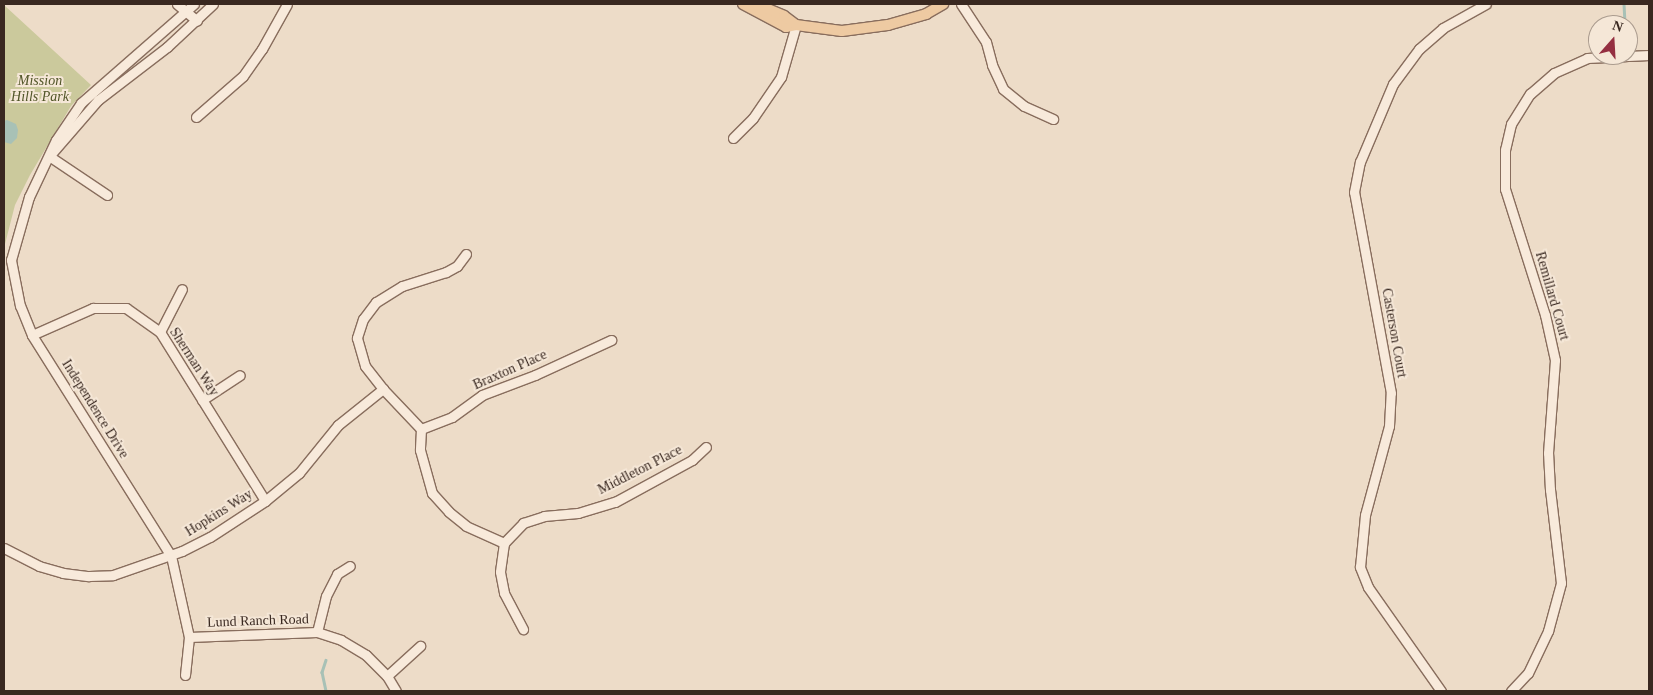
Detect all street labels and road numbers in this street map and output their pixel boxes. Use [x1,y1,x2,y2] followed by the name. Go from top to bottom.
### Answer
[1531,250,1573,342] street label: Remillard Court
[1378,287,1410,379] street label: Casterson Court
[166,324,222,400] street label: Sherman Way
[471,346,549,394] street label: Braxton Place
[58,357,132,461] street label: Independence Drive
[595,442,685,498] street label: Middleton Place
[182,486,256,540] street label: Hopkins Way
[207,611,309,631] street label: Lund Ranch Road

